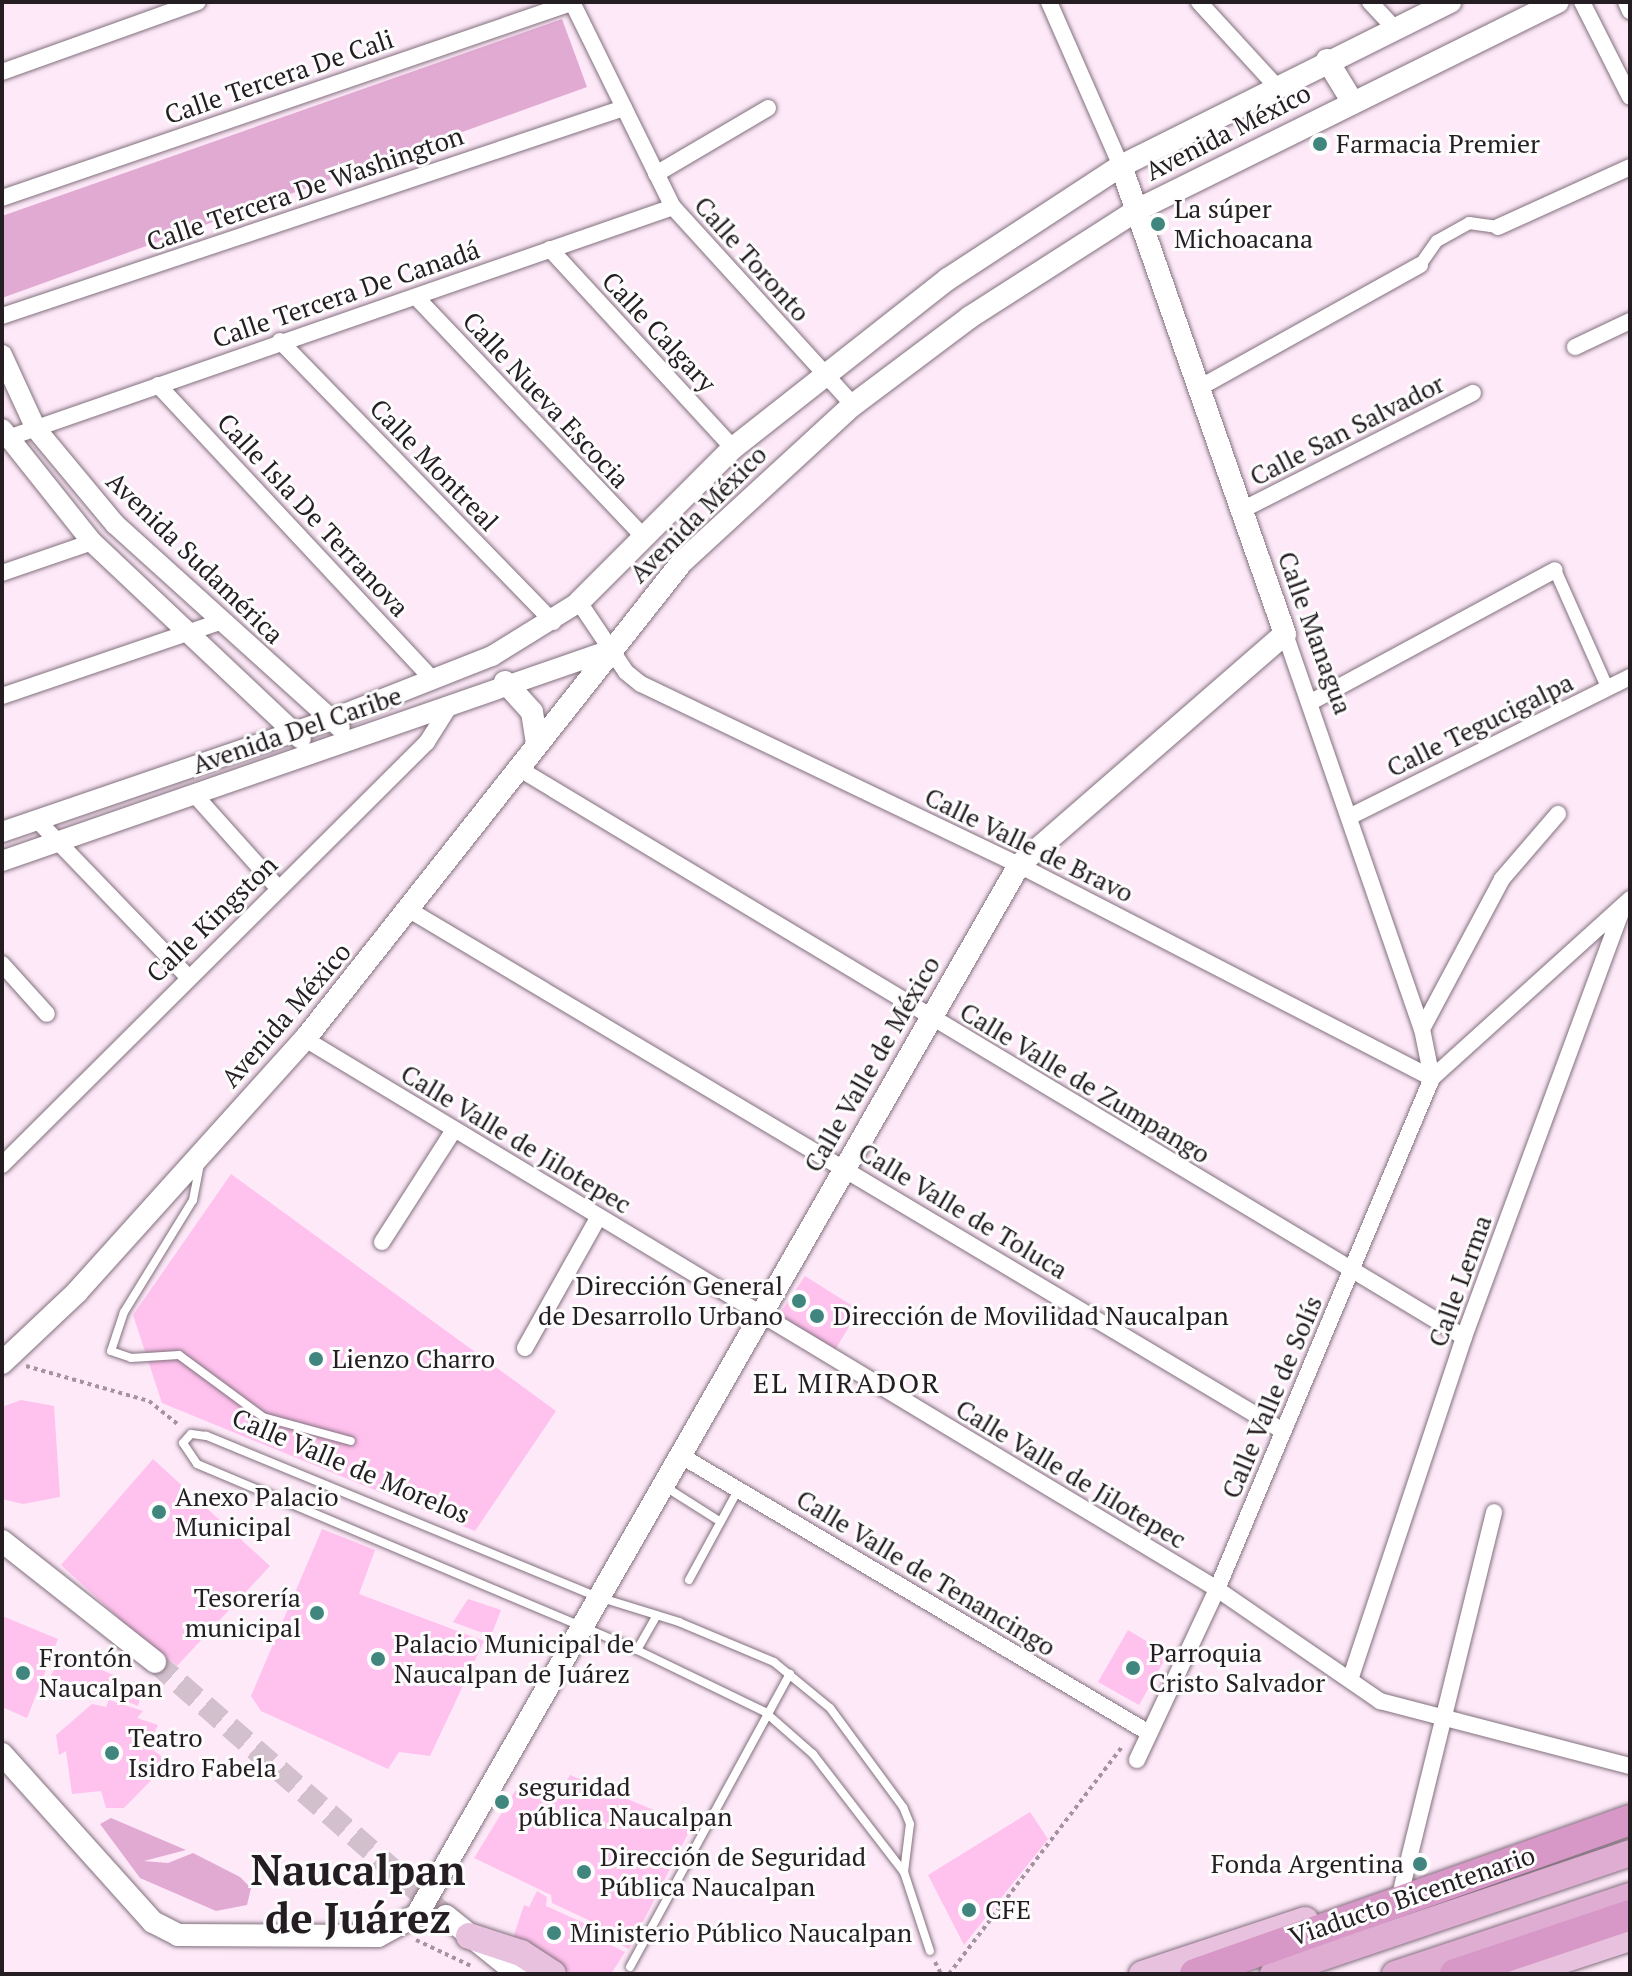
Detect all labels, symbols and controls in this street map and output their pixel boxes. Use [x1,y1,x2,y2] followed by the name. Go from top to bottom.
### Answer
[160,23,398,131] street label: Calle Tercera De Cali
[1140,77,1316,187] street label: Avenida México
[142,120,468,258] street label: Calle Tercera De Washington
[1336,128,1540,160] place label: Farmacia Premier
[1311,135,1329,153] marker: Farmacia Premier
[688,190,816,328] street label: Calle Toronto
[1174,193,1313,254] place label: La súper Michoacana
[1149,215,1167,233] marker: La súper Michoacana
[208,234,484,354] street label: Calle Tercera De Canadá
[595,265,723,399] street label: Calle Calgary
[456,305,636,495] street label: Calle Nueva Escocia
[1245,368,1449,492] street label: Calle San Salvador
[363,393,505,537] street label: Calle Montreal
[211,407,415,623] street label: Calle Isla De Terranova
[623,439,773,589] street label: Avenida México
[100,466,290,650] street label: Avenida Sudamérica
[1271,547,1359,719] street label: Calle Managua
[1382,666,1578,784] street label: Calle Tegucigalpa
[188,680,406,780] street label: Avenida Del Caribe
[919,781,1139,909] street label: Calle Valle de Bravo
[140,849,284,989] street label: Calle Kingston
[215,936,357,1094] street label: Avenida México
[797,950,947,1178] street label: Calle Valle de México
[954,996,1216,1170] street label: Calle Valle de Zumpango
[395,1058,637,1220] street label: Calle Valle de Jilotepec
[852,1136,1074,1286] street label: Calle Valle de Toluca
[1422,1211,1498,1351] street label: Calle Lerma
[538,1270,783,1332] place label: Dirección General de Desarrollo Urbano
[1215,1291,1329,1503] street label: Calle Valle de Solís
[790,1292,808,1310] marker: Dirección General de Desarrollo Urbano
[833,1300,1229,1332] place label: Dirección de Movilidad Naucalpan
[808,1307,826,1325] marker: Dirección de Movilidad Naucalpan
[332,1343,495,1375] place label: Lienzo Charro
[307,1350,325,1368] marker: Lienzo Charro
[753,1366,941,1400] district label: EL MIRADOR
[950,1393,1192,1555] street label: Calle Valle de Jilotepec
[227,1402,475,1530] street label: Calle Valle de Morelos
[175,1481,339,1542] place label: Anexo Palacio Municipal
[790,1483,1062,1663] street label: Calle Valle de Tenancingo
[150,1503,168,1521] marker: Anexo Palacio Municipal
[185,1582,301,1644] place label: Tesorería municipal
[308,1604,326,1622] marker: Tesorería municipal
[394,1628,634,1690] place label: Palacio Municipal de Naucalpan de Juárez
[1149,1637,1325,1698] place label: Parroquia Cristo Salvador
[39,1642,162,1704] place label: Frontón Naucalpan
[369,1650,387,1668] marker: Palacio Municipal de Naucalpan de Juárez
[1124,1659,1142,1677] marker: Parroquia Cristo Salvador
[14,1664,32,1682] marker: Frontón Naucalpan
[128,1722,277,1784] place label: Teatro Isidro Fabela
[103,1744,121,1762] marker: Teatro Isidro Fabela
[518,1771,732,1832] place label: seguridad pública Naucalpan
[493,1793,511,1811] marker: seguridad pública Naucalpan
[1285,1839,1539,1953] street label: Viaducto Bicentenario
[600,1841,866,1902] place label: Dirección de Seguridad Pública Naucalpan
[250,1844,466,1942] district label: Naucalpan de Juárez
[1210,1848,1404,1880] place label: Fonda Argentina
[1411,1855,1429,1873] marker: Fonda Argentina
[575,1863,593,1881] marker: Dirección de Seguridad Pública Naucalpan
[985,1894,1031,1926] place label: CFE
[960,1901,978,1919] marker: CFE
[570,1917,912,1949] place label: Ministerio Público Naucalpan
[545,1924,563,1942] marker: Ministerio Público Naucalpan

